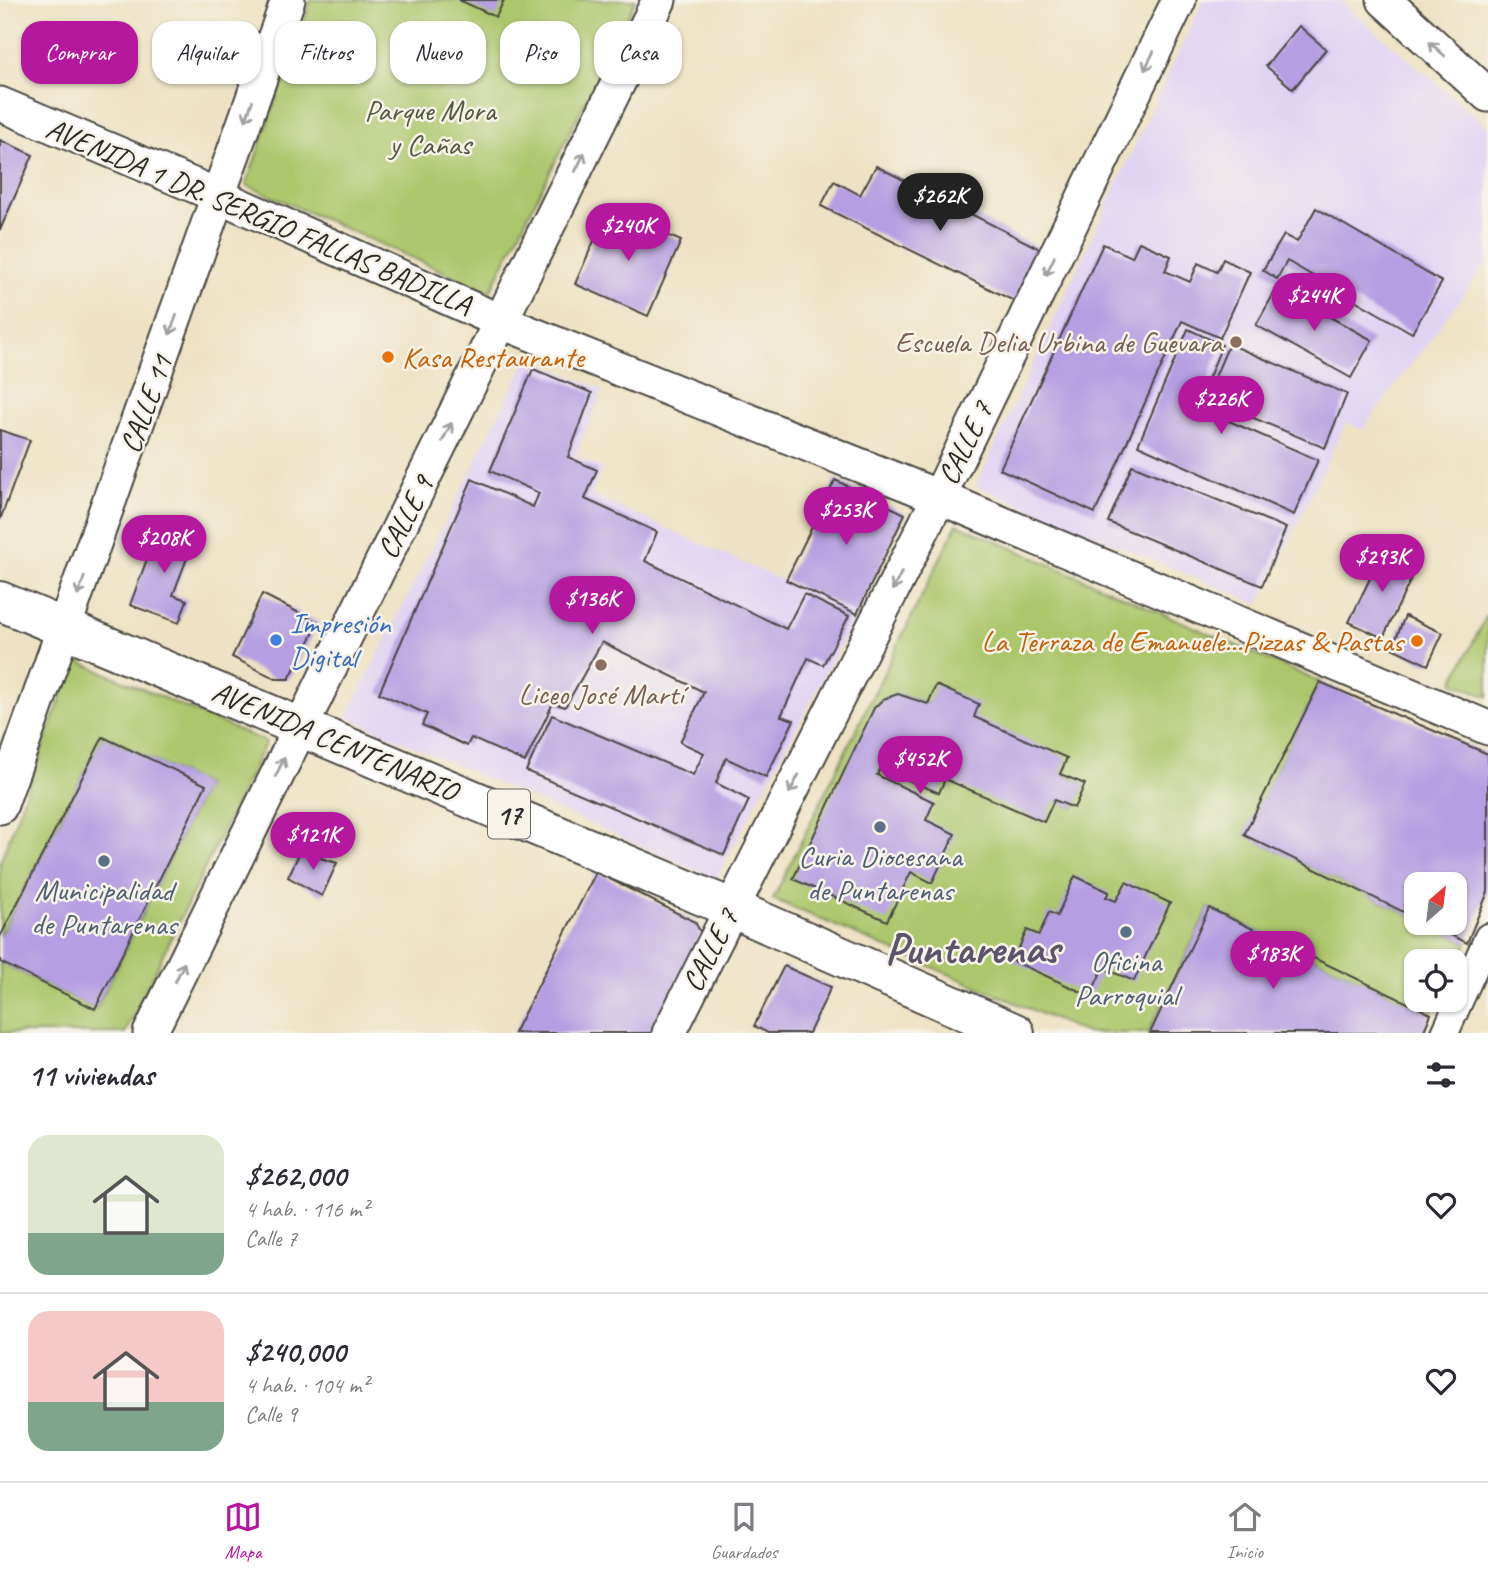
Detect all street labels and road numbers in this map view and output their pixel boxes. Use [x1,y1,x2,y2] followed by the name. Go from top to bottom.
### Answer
[41,109,478,323] street label: AVENIDA 1 DR. SERGIO FALLAS BADILLA
[111,349,182,458] street label: CALLE 11
[929,394,1002,491] street label: CALLE 7
[368,467,443,565] street label: CALLE 9
[206,672,466,811] street label: AVENIDA CENTENARIO
[488,790,530,838] road number: 17
[673,901,748,998] street label: CALLE 7

